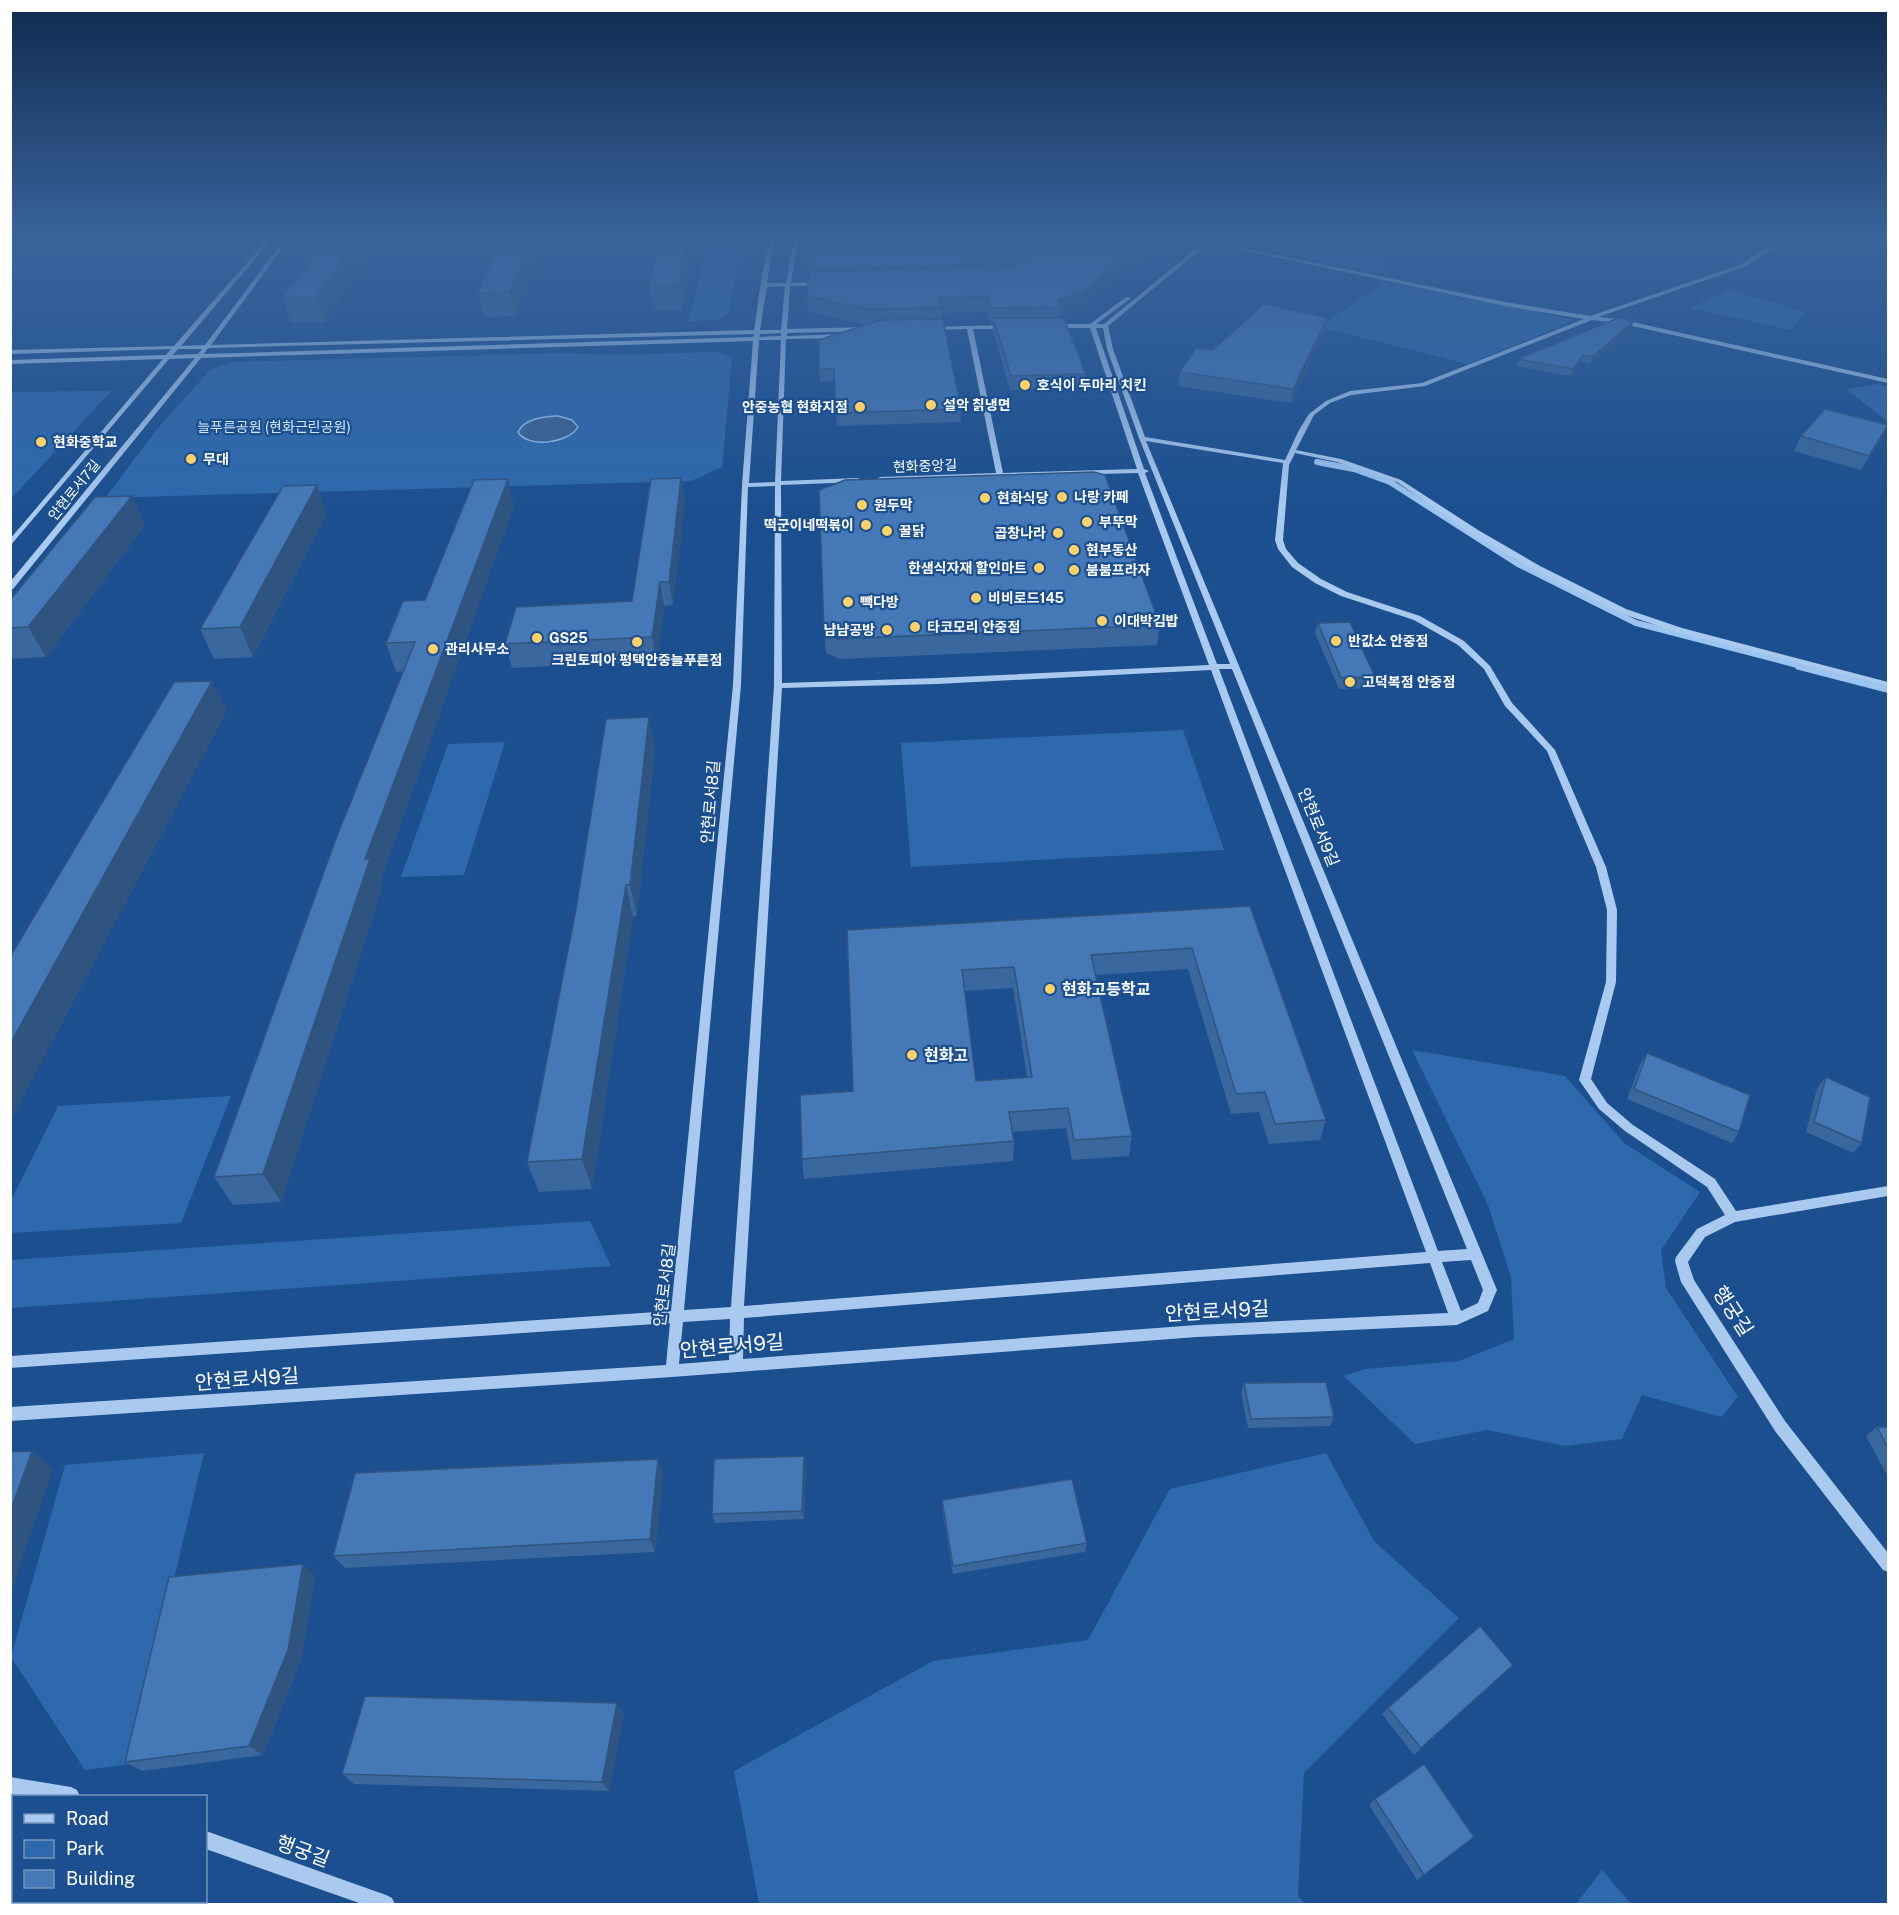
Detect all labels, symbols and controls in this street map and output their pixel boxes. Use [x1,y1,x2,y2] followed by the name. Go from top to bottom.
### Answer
[1037,377,1146,393] place label: 호식이 두마리 치킨
[1018,378,1032,392] marker: 호식이 두마리 치킨
[943,397,1011,413] place label: 설악 칡냉면
[924,398,938,412] marker: 설악 칡냉면
[742,399,848,415] place label: 안중농협 현화지점
[853,400,867,414] marker: 안중농협 현화지점
[197,419,351,435] park label: 늘푸른공원 (현화근린공원)
[53,434,118,450] place label: 현화중학교
[34,435,48,449] marker: 현화중학교
[203,451,229,467] place label: 무대
[184,452,198,466] marker: 무대
[45,457,103,523] street label: 안현로서7길
[893,457,957,475] street label: 현화중앙길
[1074,489,1129,505] place label: 나랑 카페
[997,490,1049,506] place label: 현화식당
[1055,490,1069,504] marker: 나랑 카페
[978,491,992,505] marker: 현화식당
[874,497,913,513] place label: 원두막
[855,498,869,512] marker: 원두막
[1099,514,1138,530] place label: 부뚜막
[1080,515,1094,529] marker: 부뚜막
[764,517,854,533] place label: 떡군이네떡볶이
[859,518,873,532] marker: 떡군이네떡볶이
[899,523,925,539] place label: 꿀닭
[880,524,894,538] marker: 꿀닭
[994,525,1046,541] place label: 곱창나라
[1051,526,1065,540] marker: 곱창나라
[1086,542,1138,558] place label: 현부동산
[1067,543,1081,557] marker: 현부동산
[908,560,1027,576] place label: 한샘식자재 할인마트
[1032,561,1046,575] marker: 한샘식자재 할인마트
[1086,562,1151,578] place label: 붐붐프라자
[1067,563,1081,577] marker: 붐붐프라자
[988,590,1064,606] place label: 비비로드145
[969,591,983,605] marker: 비비로드145
[860,594,899,610] place label: 빽다방
[841,595,855,609] marker: 빽다방
[1114,613,1179,629] place label: 이대박김밥
[1095,614,1109,628] marker: 이대박김밥
[927,619,1020,635] place label: 타코모리 안중점
[908,620,922,634] marker: 타코모리 안중점
[823,622,875,638] place label: 냠냠공방
[880,623,894,637] marker: 냠냠공방
[549,630,588,646] place label: GS25
[530,631,544,645] marker: GS25
[1348,633,1428,649] place label: 반값소 안중점
[1329,634,1343,648] marker: 반값소 안중점
[630,635,644,649] marker: 크린토피아 평택안중늘푸른점
[445,641,510,657] place label: 관리사무소
[426,642,440,656] marker: 관리사무소
[552,652,722,668] place label: 크린토피아 평택안중늘푸른점
[1362,674,1455,690] place label: 고덕복점 안중점
[1343,675,1357,689] marker: 고덕복점 안중점
[697,759,724,845] street label: 안현로서8길
[1294,785,1343,869] street label: 안현로서9길
[1062,980,1151,999] place label: 현화고등학교
[1043,982,1057,996] marker: 현화고등학교
[924,1046,968,1065] place label: 현화고
[905,1048,919,1062] marker: 현화고
[650,1242,679,1328] street label: 안현로서8길
[1708,1281,1758,1341] street label: 행궁길
[1164,1296,1270,1326] street label: 안현로서9길
[679,1329,785,1363] street label: 안현로서9길
[194,1363,300,1395] street label: 안현로서9길
[12,1795,207,1903] legend
[66,1808,109,1829] text: Road
[273,1830,333,1872] street label: 행궁길
[66,1838,104,1859] text: Park
[66,1868,135,1889] text: Building

